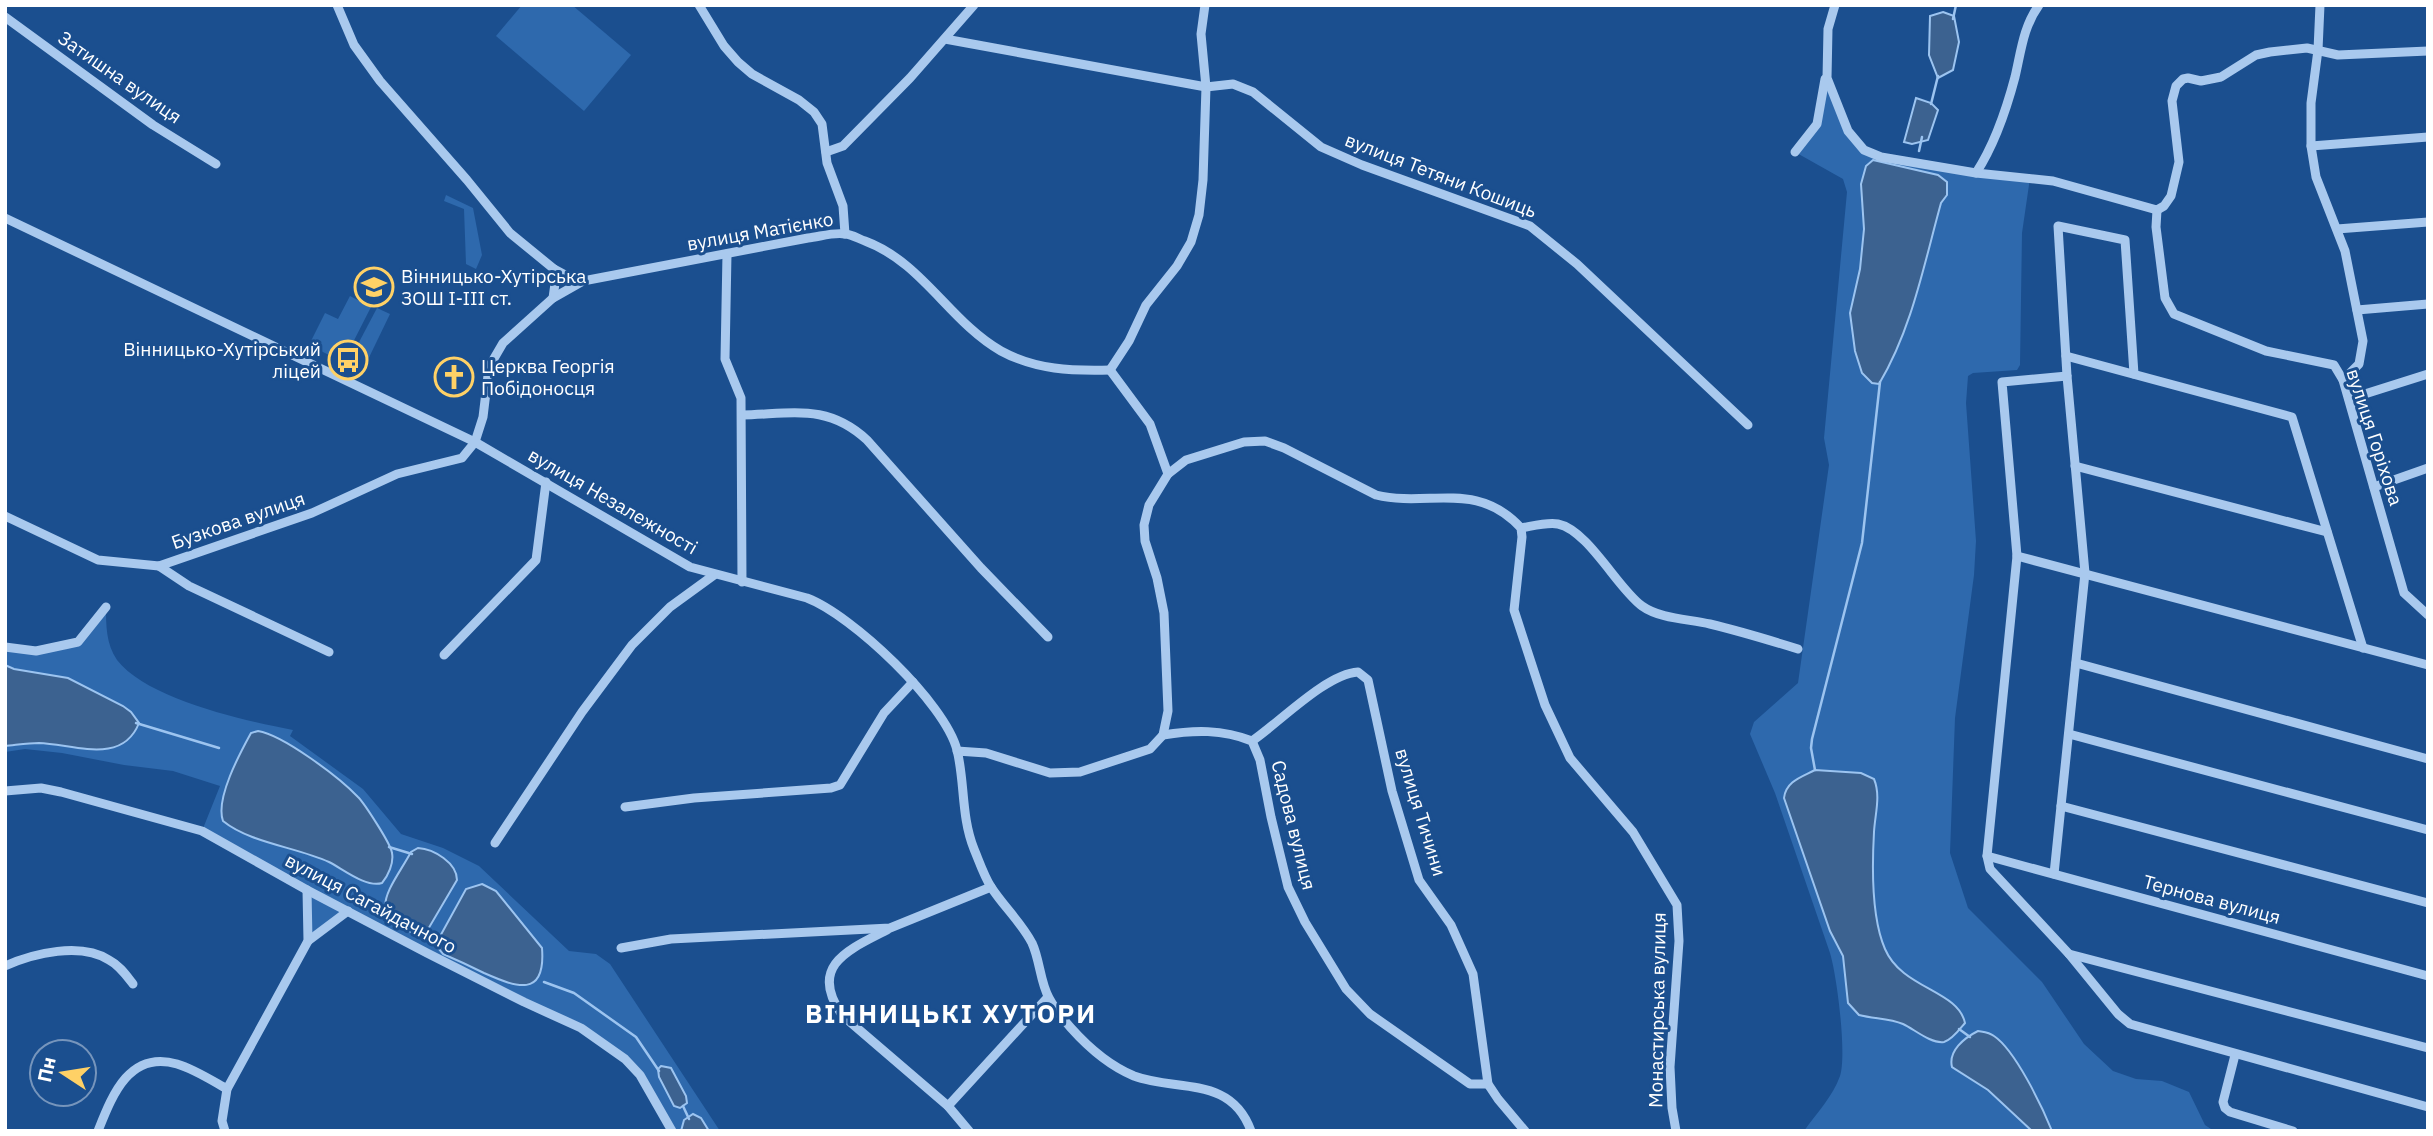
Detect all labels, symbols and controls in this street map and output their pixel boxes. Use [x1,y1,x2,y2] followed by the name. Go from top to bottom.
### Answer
[54,26,186,128] street label: Затишна вулиця
[1342,127,1540,223] street label: вулиця Тетяни Кошиць
[685,206,835,256] street label: вулиця Матієнко
[401,264,586,310] place label: Вінницько-Хутірська ЗОШ І-ІІІ ст.
[353,266,395,308] school or university icon: Вінницько-Хутірська ЗОШ І-ІІІ ст.
[123,337,321,383] place label: Вінницько-Хутірський ліцей
[327,339,369,381] bus stop icon: Вінницько-Хутірський ліцей
[481,354,615,400] place label: Церква Георгія Побідоносця
[433,356,475,398] church icon: Церква Георгія Побідоносця
[2342,366,2408,508] street label: вулиця Горіхова
[524,443,702,559] street label: вулиця Незалежності
[168,486,308,554] street label: Бузкова вулиця
[1390,745,1452,879] street label: вулиця Тичини
[1266,758,1322,892] street label: Садова вулиця
[281,848,461,958] street label: вулиця Сагайдачного
[2141,869,2283,929] street label: Тернова вулиця
[1643,912,1671,1108] street label: Монастирська вулиця
[805,996,1097,1030] district label: ВІННИЦЬКІ ХУТОРИ
[28,1038,98,1108] north arrow
[32,1055,61,1084] text: Пн

